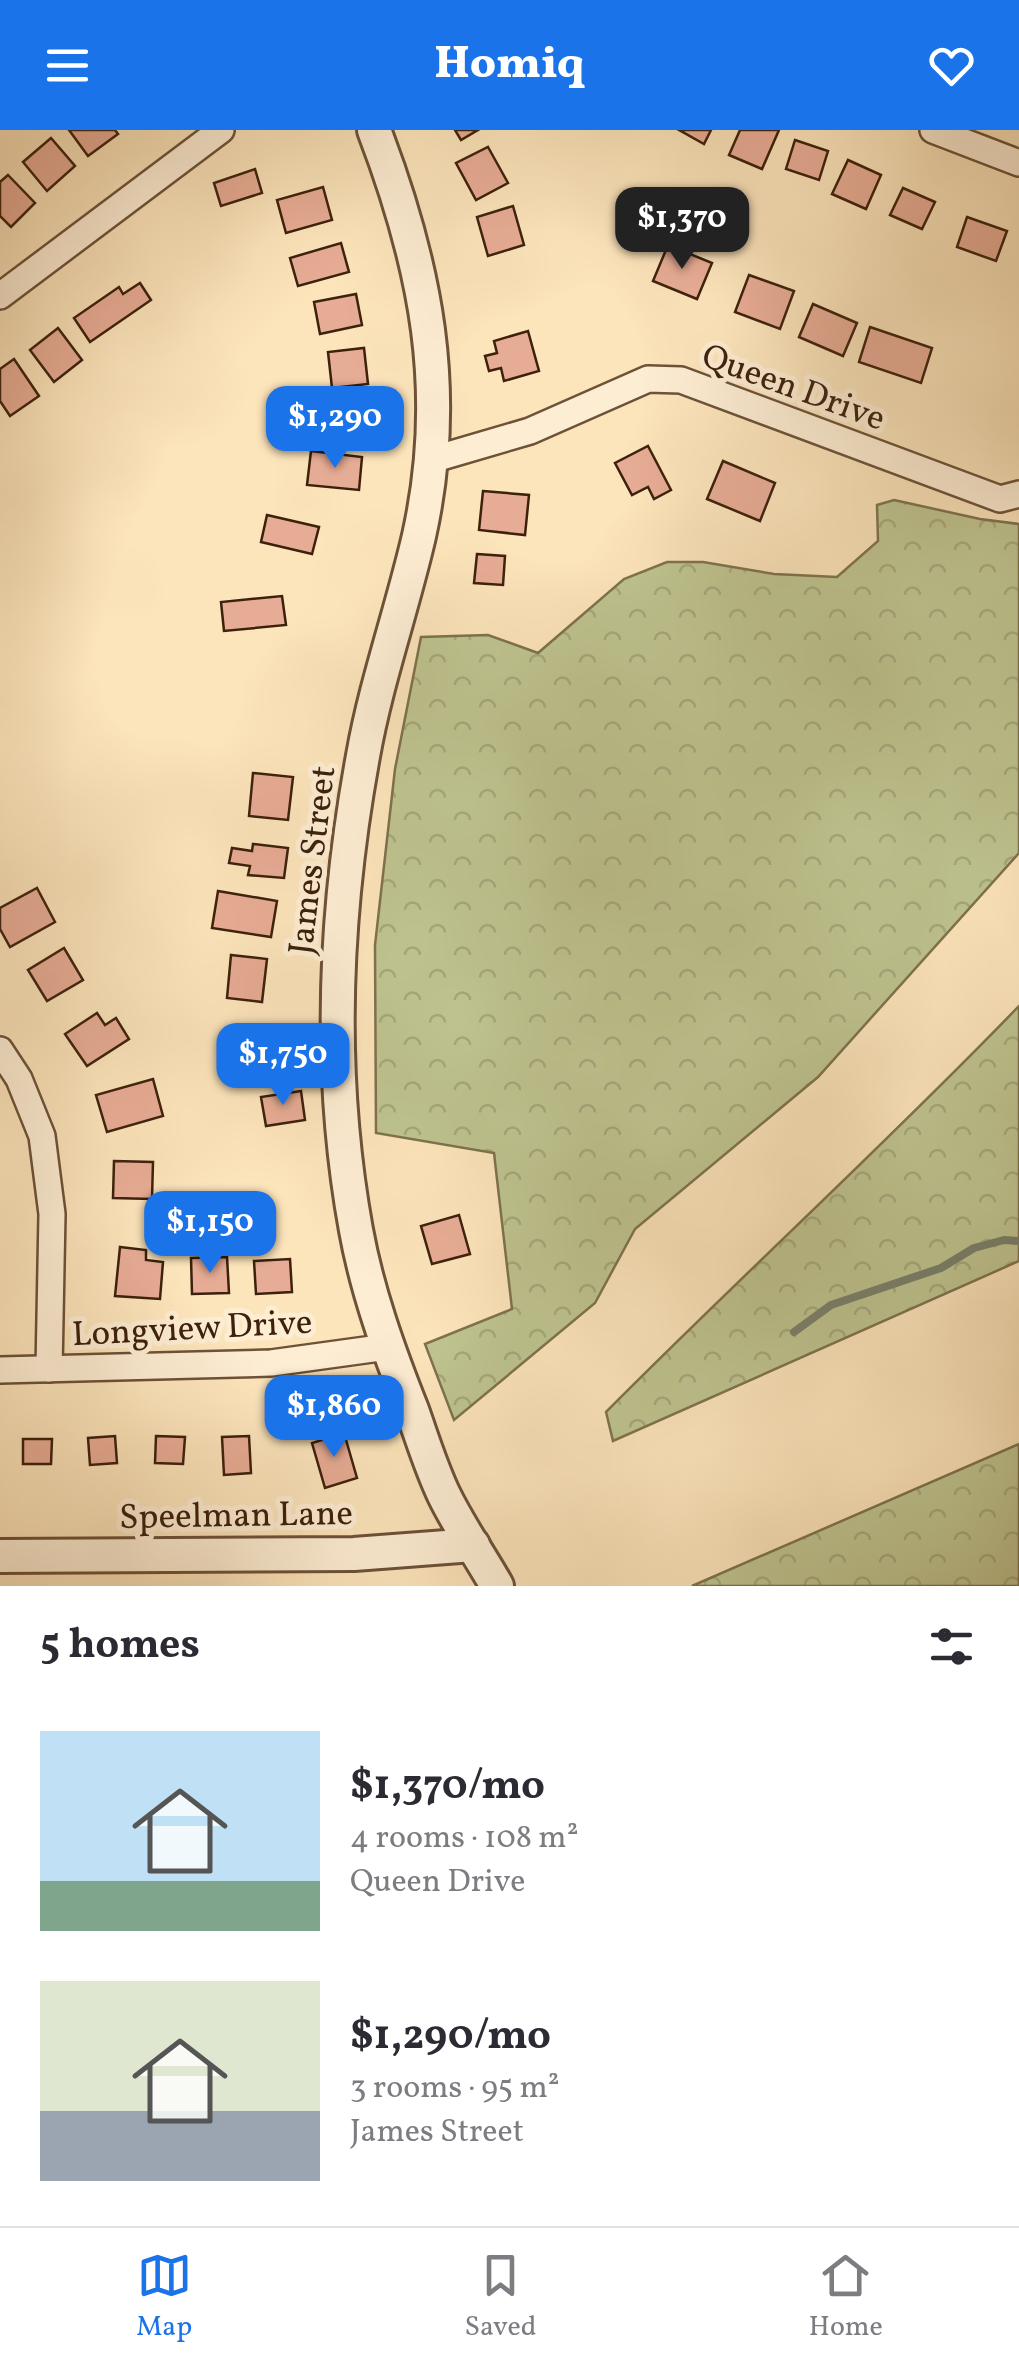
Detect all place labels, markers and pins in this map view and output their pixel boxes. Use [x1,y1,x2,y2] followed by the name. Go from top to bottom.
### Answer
[601,187,763,272] pin: $1,370
[254,386,416,471] pin: $1,290
[202,1023,364,1108] pin: $1,750
[129,1191,291,1276] pin: $1,150
[253,1375,415,1460] pin: $1,860

